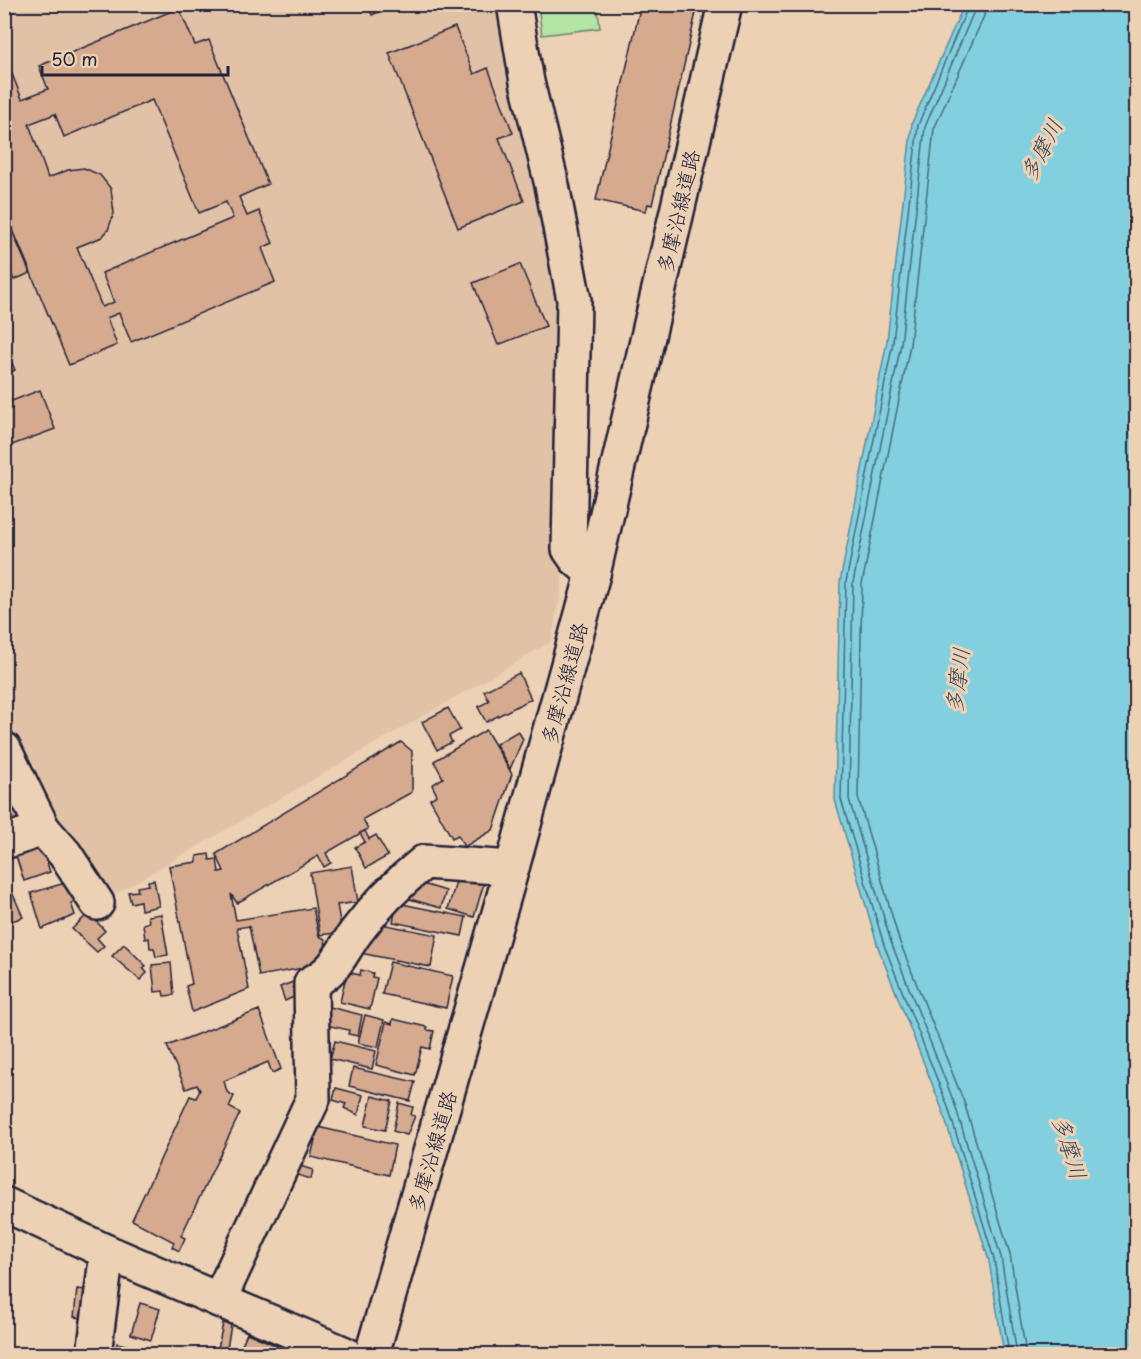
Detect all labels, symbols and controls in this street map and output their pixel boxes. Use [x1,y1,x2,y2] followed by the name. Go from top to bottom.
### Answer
[42,39,228,77] scale bar
[51,45,98,72] text: 50 m
[1010,112,1070,186] water label: 多摩川
[647,146,707,276] street label: 多摩沿線道路
[531,618,595,748] street label: 多摩沿線道路
[936,645,976,715] water label: 多摩川
[398,1086,464,1216] street label: 多摩沿線道路
[1046,1111,1096,1183] water label: 多摩川

